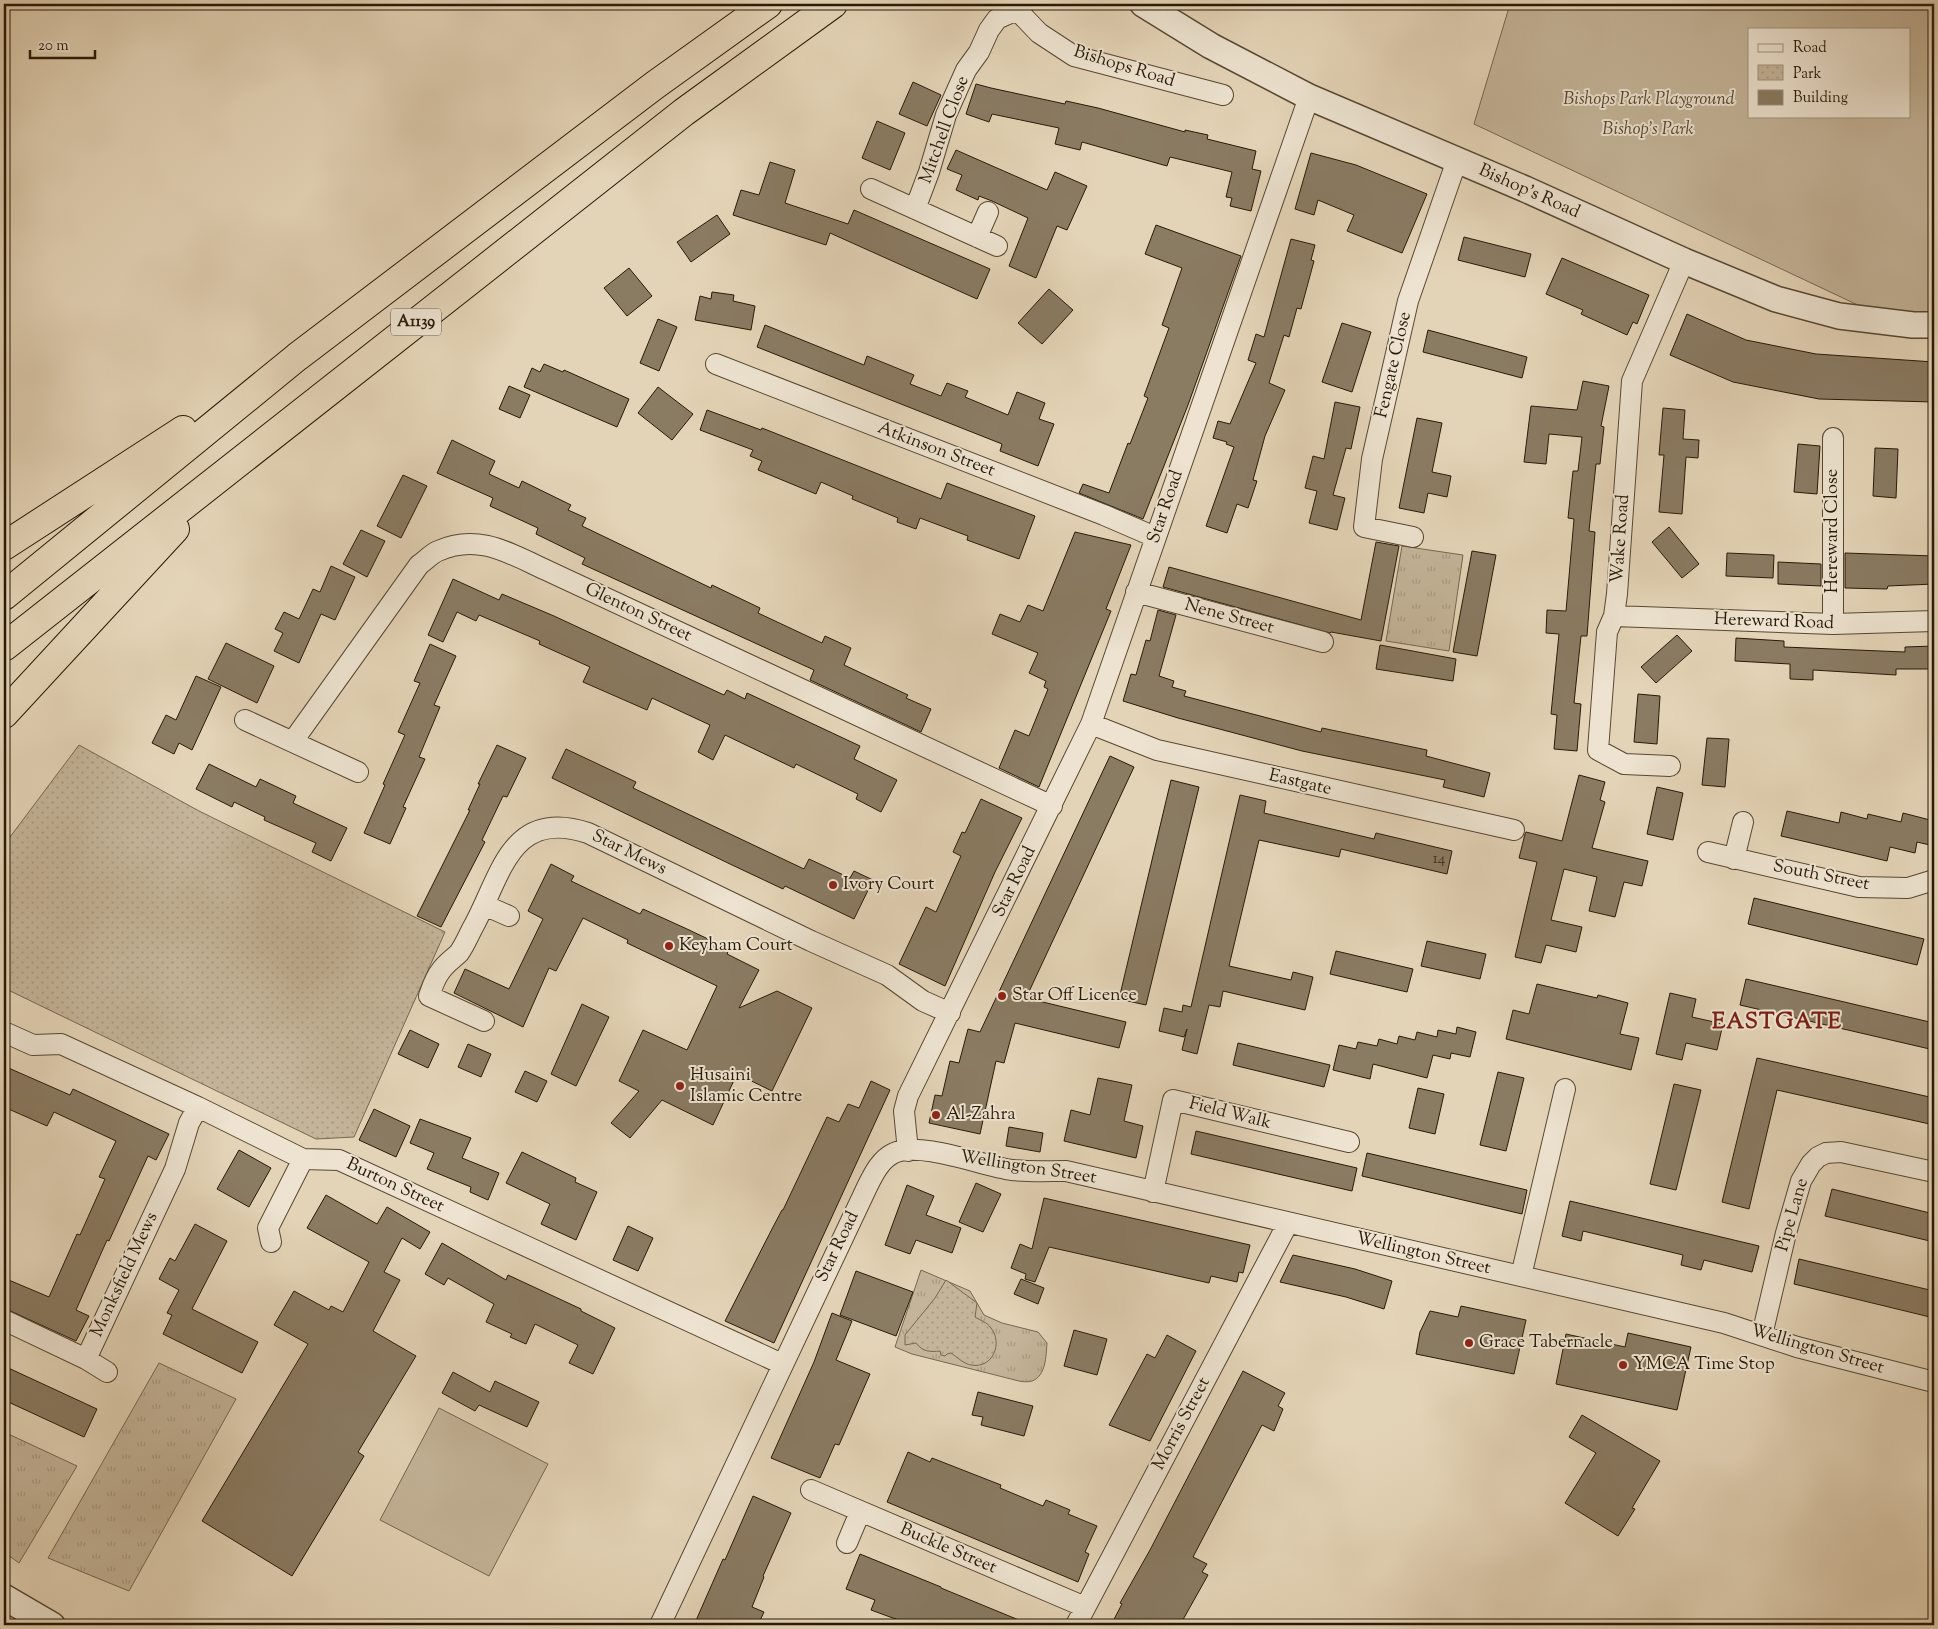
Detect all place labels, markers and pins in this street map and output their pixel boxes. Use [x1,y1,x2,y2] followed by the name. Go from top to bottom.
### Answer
[843,872,934,898] place label: Ivory Court
[827,879,839,891] marker: Ivory Court
[679,933,793,959] place label: Keyham Court
[663,940,675,952] marker: Keyham Court
[1012,983,1137,1009] place label: Star Off Licence
[996,990,1008,1002] marker: Star Off Licence
[690,1063,802,1110] place label: Husaini Islamic Centre
[674,1080,686,1092] marker: Husaini Islamic Centre
[946,1102,1015,1128] place label: Al-Zahra
[930,1109,942,1121] marker: Al-Zahra
[1479,1330,1613,1356] place label: Grace Tabernacle
[1463,1337,1475,1349] marker: Grace Tabernacle
[1633,1352,1775,1378] place label: YMCA Time Stop
[1617,1359,1629,1371] marker: YMCA Time Stop

